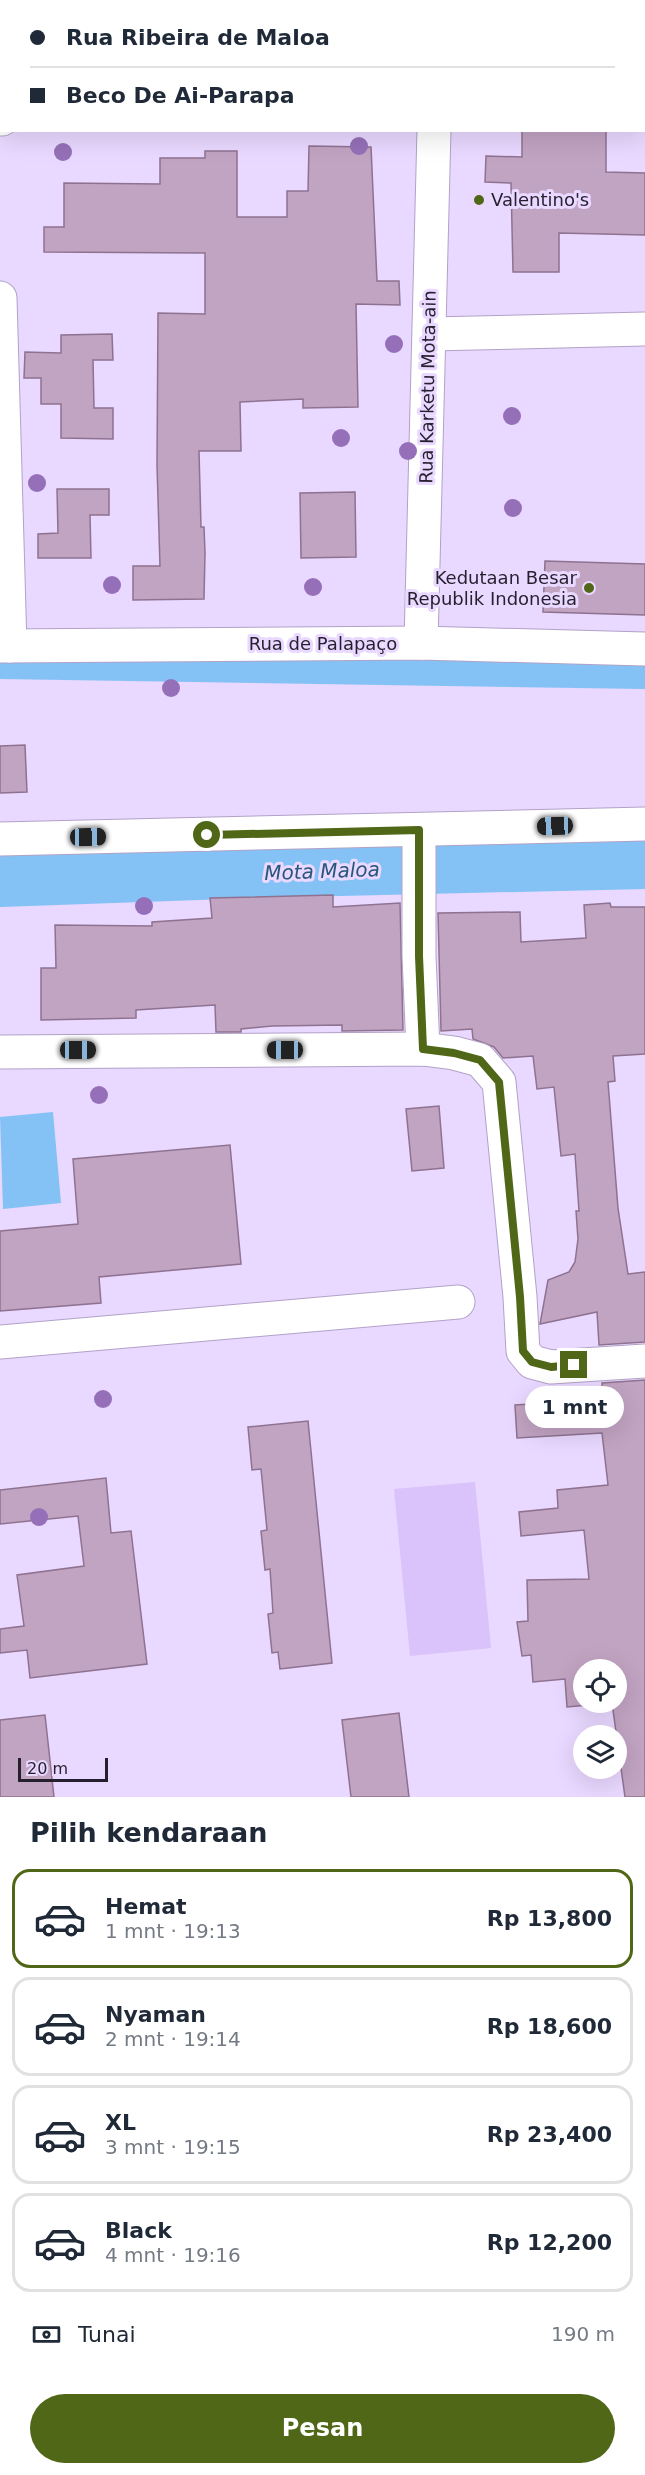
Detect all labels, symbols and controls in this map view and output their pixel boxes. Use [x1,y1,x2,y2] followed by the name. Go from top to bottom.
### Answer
[66,25,330,50] text: Rua Ribeira de Maloa
[66,83,295,108] text: Beco De Ai-Parapa
[491,189,589,210] place label: Valentino's
[472,193,486,207] marker: Valentino's
[415,290,440,484] street label: Rua Karketu Mota-ain
[407,567,578,609] place label: Kedutaan Besar Republik Indonesia
[582,581,596,595] marker: Kedutaan Besar Republik Indonesia
[249,633,397,654] street label: Rua de Palapaço
[537,816,573,836] car
[193,821,220,848] route start
[70,828,106,846] car
[264,857,380,885] water label: Mota Maloa
[60,1041,96,1059] car
[267,1041,303,1059] car
[560,1351,587,1378] route end
[524,1386,624,1428] callout: 1 mnt
[542,1395,607,1419] text: 1 mnt
[573,1659,627,1779] map controls
[573,1659,627,1713] button: locate
[573,1725,627,1779] button: layers
[18,1755,108,1782] scale bar
[27,1759,68,1778] text: 20 m
[30,1817,267,1848] text: Pilih kendaraan
[33,1892,87,1946] icon: car
[105,1894,187,1919] text: Hemat
[487,1906,612,1931] text: Rp 13,800
[105,1919,241,1943] text: 1 mnt · 19:13
[33,2000,87,2054] icon: car
[105,2002,206,2027] text: Nyaman
[487,2014,612,2039] text: Rp 18,600
[105,2027,241,2051] text: 2 mnt · 19:14
[33,2108,87,2162] icon: car
[105,2110,136,2135] text: XL
[487,2122,612,2147] text: Rp 23,400
[105,2135,241,2159] text: 3 mnt · 19:15
[33,2216,87,2270] icon: car
[105,2218,172,2243] text: Black
[487,2230,612,2255] text: Rp 12,200
[105,2243,241,2267] text: 4 mnt · 19:16
[30,2318,63,2351] icon: cash
[78,2322,136,2347] text: Tunai
[551,2322,615,2346] text: 190 m
[30,2394,615,2463] button: Pesan

